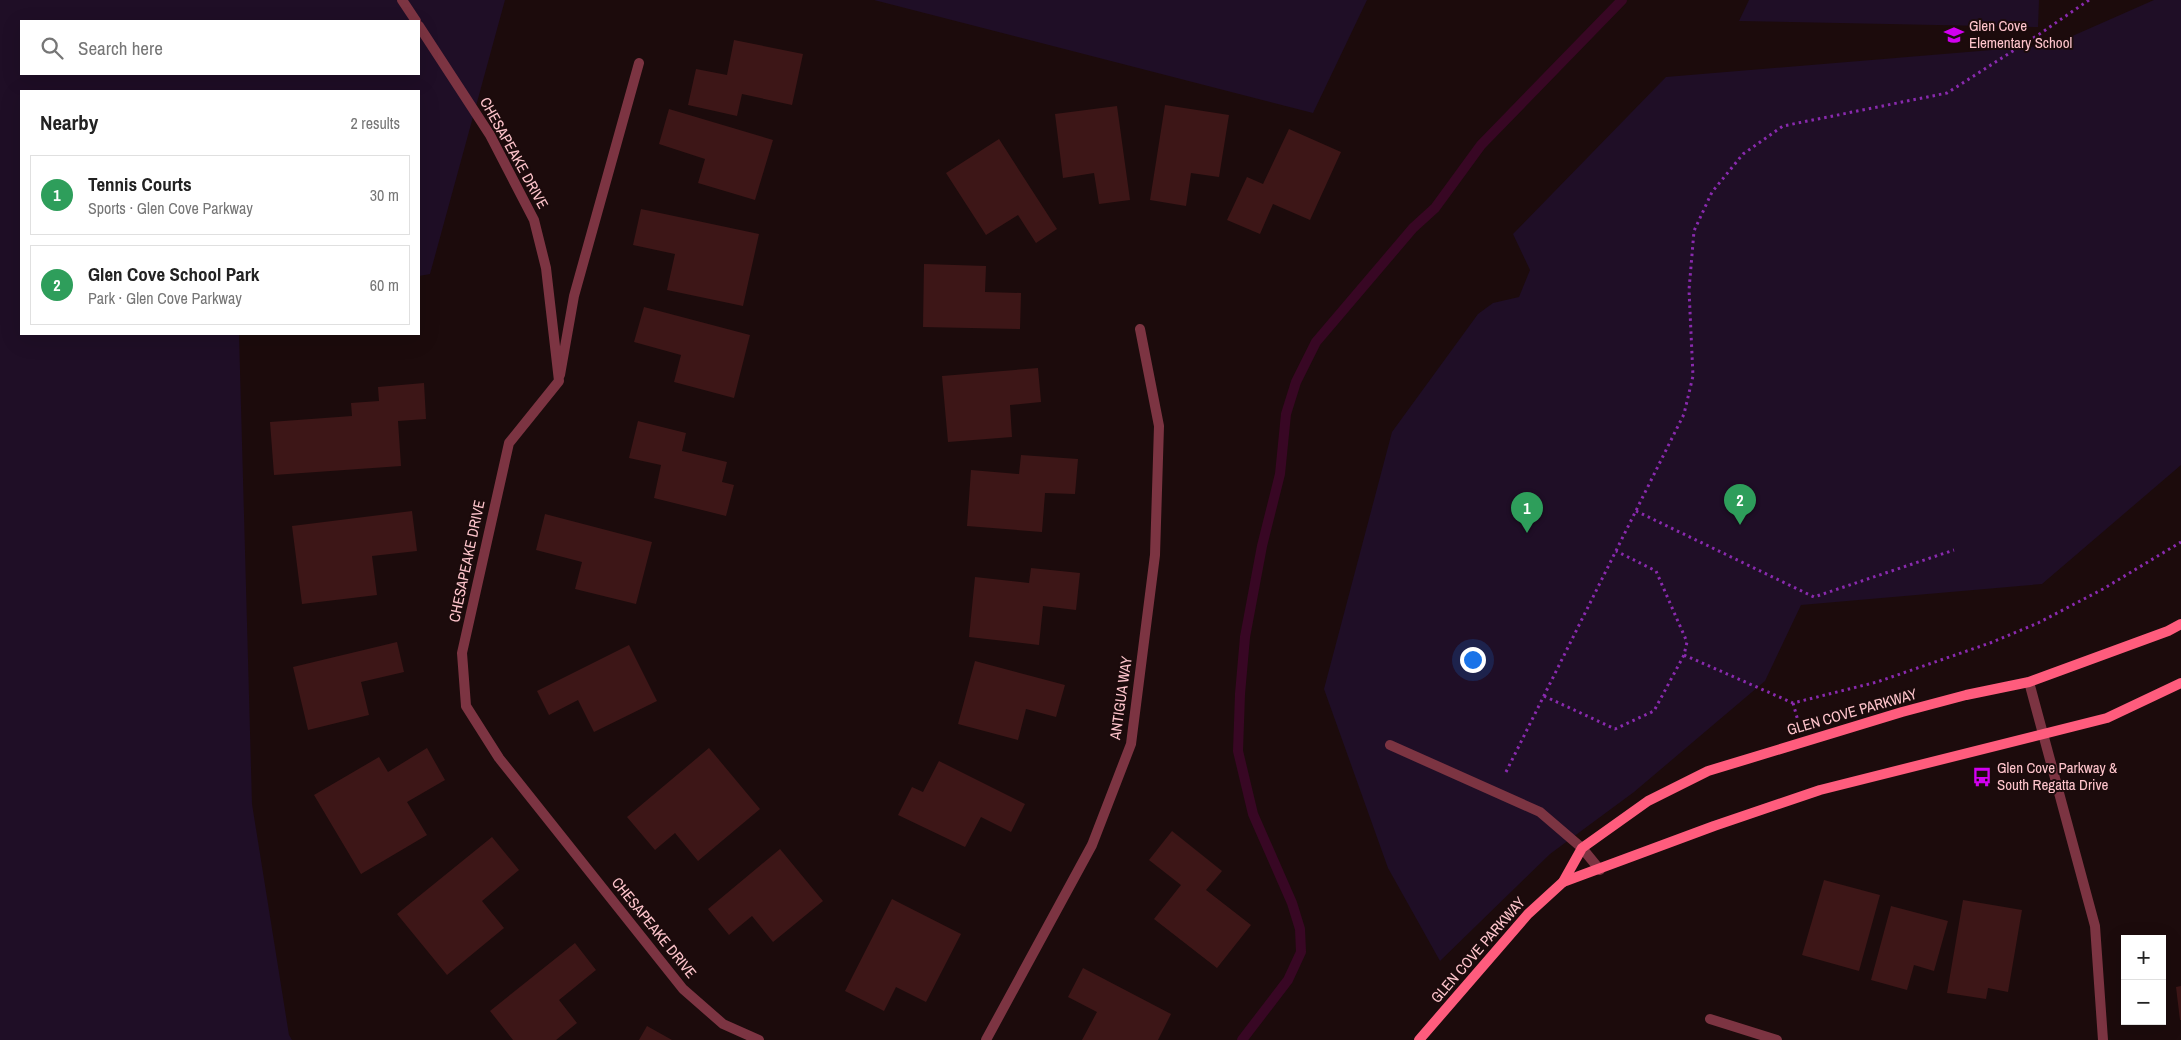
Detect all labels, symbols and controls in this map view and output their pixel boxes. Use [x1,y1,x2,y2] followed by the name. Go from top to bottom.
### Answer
[1969,15,2072,53] place label: Glen Cove Elementary School
[20,20,420,75] search box
[1943,24,1965,46] school or university icon: Glen Cove Elementary School
[38,34,66,62] icon: search
[78,35,163,61] text: Search here
[475,93,554,212] street label: CHESAPEAKE DRIVE
[40,108,98,137] text: Nearby
[350,112,400,134] text: 2 results
[88,171,192,197] text: Tennis Courts
[53,184,61,206] text: 1
[370,184,399,206] text: 30 m
[88,197,253,219] text: Sports · Glen Cove Parkway
[88,261,259,287] text: Glen Cove School Park
[53,274,61,296] text: 2
[370,274,399,296] text: 60 m
[88,287,242,309] text: Park · Glen Cove Parkway
[1724,484,1756,525] pin: 2
[1511,492,1543,533] pin: 1
[443,498,490,624] street label: CHESAPEAKE DRIVE
[1460,647,1486,673] your location
[1104,654,1137,742] street label: ANTIGUA WAY
[1784,683,1920,740] street label: GLEN COVE PARKWAY
[1997,757,2118,795] place label: Glen Cove Parkway & South Regatta Drive
[1971,766,1993,788] bus stop icon: Glen Cove Parkway & South Regatta Drive
[607,873,702,983] street label: CHESAPEAKE DRIVE
[1426,891,1530,1007] street label: GLEN COVE PARKWAY
[2121,935,2166,1025] map controls
[2121,935,2166,980] button: +
[2121,980,2166,1025] button: −

